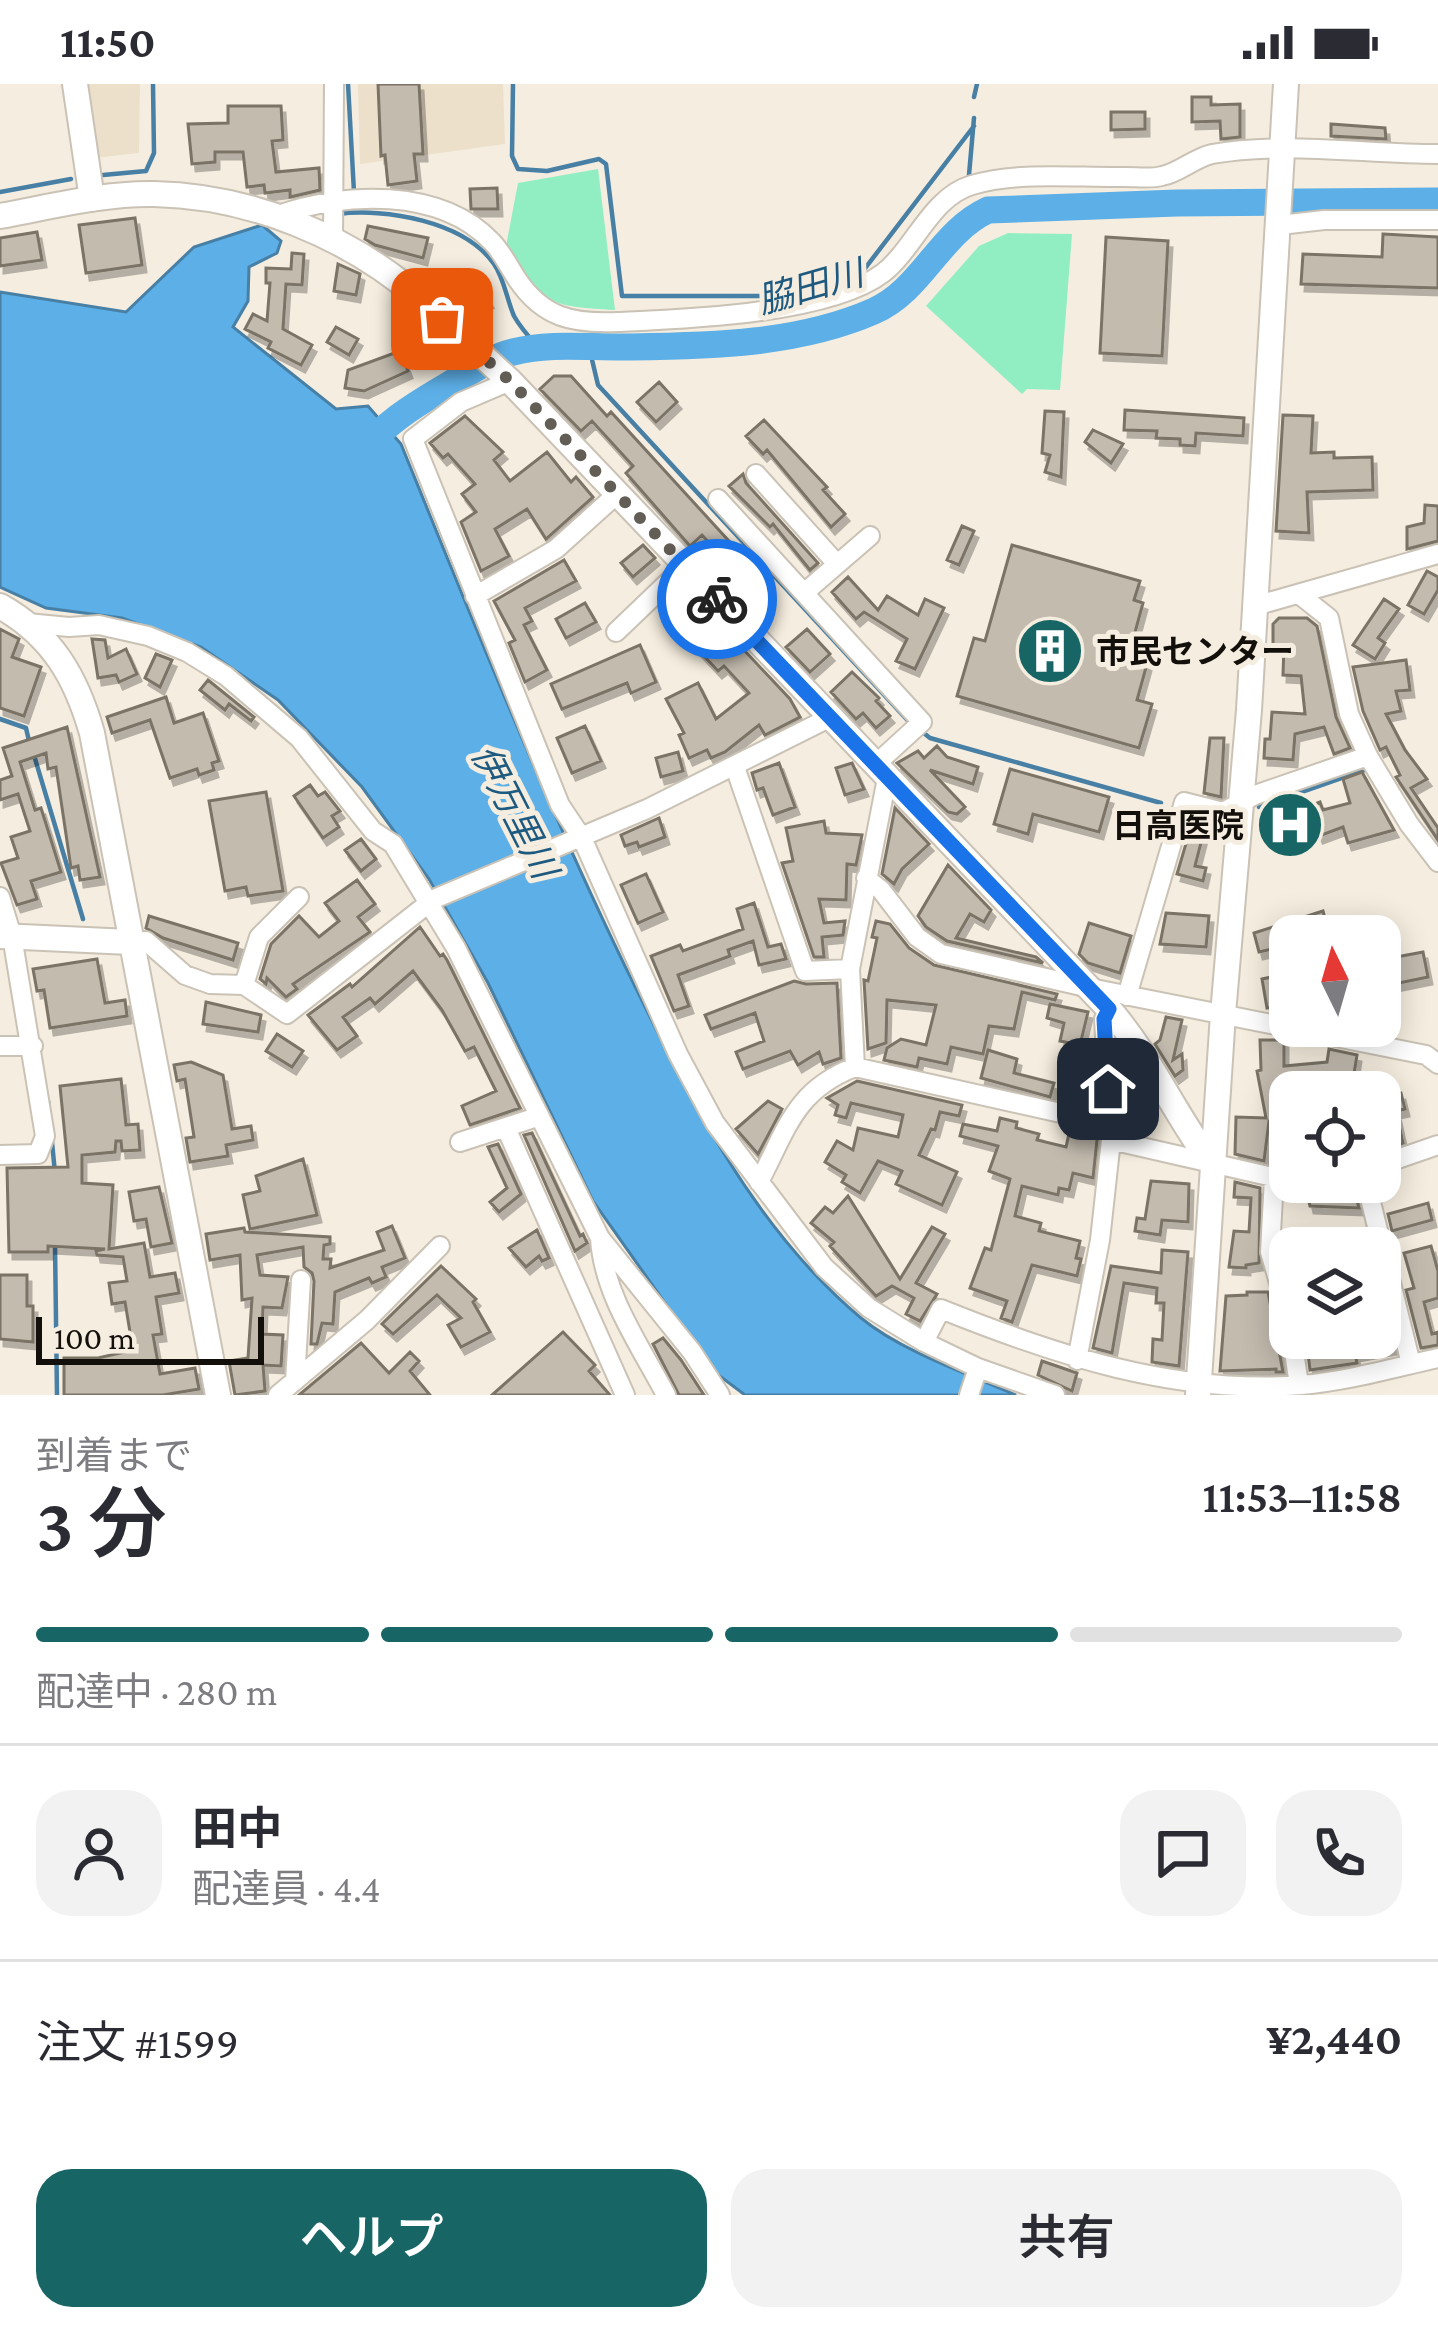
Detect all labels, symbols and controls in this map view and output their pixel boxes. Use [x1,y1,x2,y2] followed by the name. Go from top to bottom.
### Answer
[60,17,156,67] text: 11:50
[753,252,872,321] water label: 脇田川
[391,268,493,370] pin
[409,286,475,352] icon: bag
[657,539,777,659] courier
[684,566,750,632] icon: bike
[1015,616,1085,686] building icon: 市民センター
[1096,633,1294,670] place label: 市民センター
[464,738,566,888] water label: 伊万里川
[1255,790,1325,860] hospital icon: 日高医院
[1112,807,1244,844] place label: 日高医院
[1269,915,1401,1047] north arrow
[1269,915,1401,1359] map controls
[1057,1038,1159,1140] pin
[1075,1056,1141,1122] icon: home
[1269,1071,1401,1203] button: locate
[1269,1227,1401,1359] button: layers
[36,1311,264,1364] scale bar
[54,1319,135,1356] text: 100 m
[36,1434,192,1477] text: 到着まで
[1203,1472,1402,1522] text: 11:53–11:58
[36,1481,166,1568] text: 3 分
[36,1670,277,1713] text: 配達中 · 280 m
[36,1790,162,1916] button: person
[1120,1790,1246,1916] button: chat
[1276,1790,1402,1916] button: phone
[192,1804,282,1854] text: 田中
[192,1867,381,1910] text: 配達員 · 4.4
[1266,2014,1402,2064] text: ¥2,440
[36,2018,239,2068] text: 注文 #1599
[36,2169,707,2307] button: ヘルプ
[731,2169,1402,2307] button: 共有

